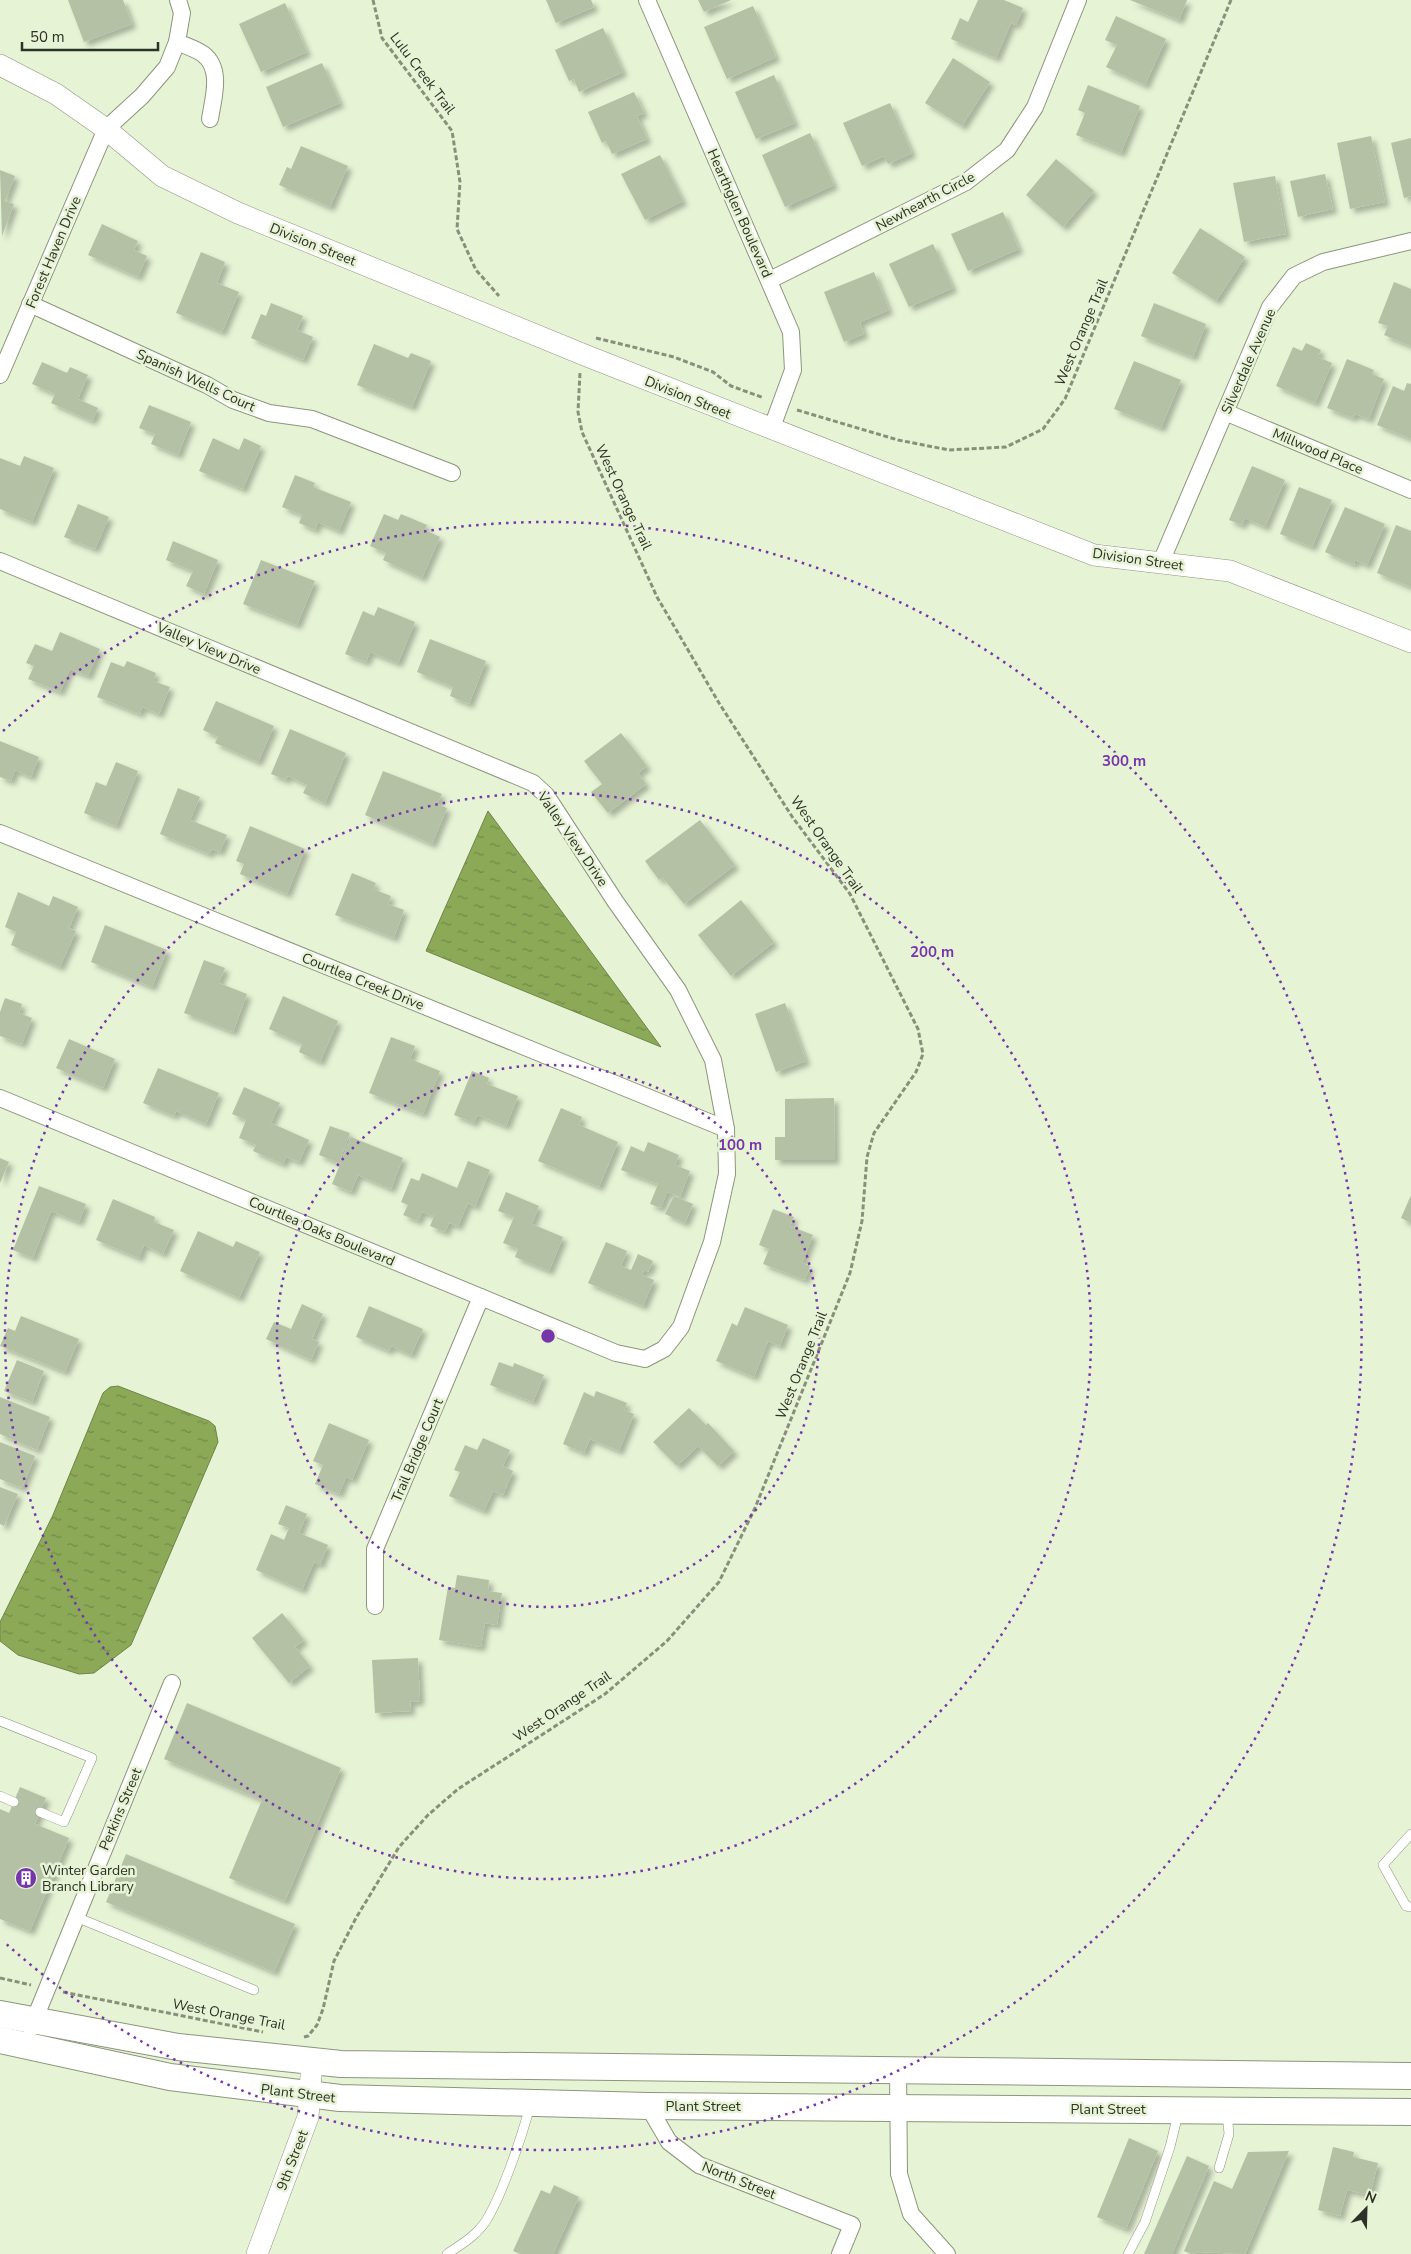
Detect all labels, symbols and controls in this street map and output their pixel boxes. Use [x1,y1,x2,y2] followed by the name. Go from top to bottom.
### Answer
[22,20,159,52] scale bar
[30,27,65,47] text: 50 m
[386,29,460,119] street label: Lulu Creek Trail
[703,146,777,281] street label: Hearthglen Boulevard
[872,167,978,236] street label: Newhearth Circle
[21,193,86,311] street label: Forest Haven Drive
[267,218,359,270] street label: Division Street
[1050,275,1113,389] street label: West Orange Trail
[1217,305,1280,417] street label: Silverdale Avenue
[133,345,258,416] street label: Spanish Wells Court
[642,371,734,423] street label: Division Street
[1270,424,1366,479] street label: Millwood Place
[591,441,657,554] street label: West Orange Trail
[1091,544,1185,575] street label: Division Street
[153,618,264,679] street label: Valley View Drive
[1102,751,1146,771] text: 300 m
[532,787,612,890] street label: Valley View Drive
[786,792,868,897] street label: West Orange Trail
[910,942,954,962] text: 200 m
[299,948,427,1015] street label: Courtlea Creek Drive
[718,1135,762,1155] text: 100 m
[246,1192,398,1271] street label: Courtlea Oaks Boulevard
[771,1308,832,1422] street label: West Orange Trail
[539,1327,557,1345] centre of rings
[387,1395,448,1505] street label: Trail Bridge Court
[509,1666,616,1746] street label: West Orange Trail
[95,1765,146,1853] street label: Perkins Street
[42,1861,136,1896] place label: Winter Garden Branch Library
[14,1866,38,1890] building icon: Winter Garden Branch Library
[171,1994,288,2035] street label: West Orange Trail
[260,2079,336,2108] street label: Plant Street
[665,2097,741,2116] street label: Plant Street
[1070,2100,1146,2119] street label: Plant Street
[272,2127,313,2193] street label: 9th Street
[699,2157,779,2204] street label: North Street
[1341,2184,1391,2234] north arrow
[1362,2187,1379,2208] text: N

